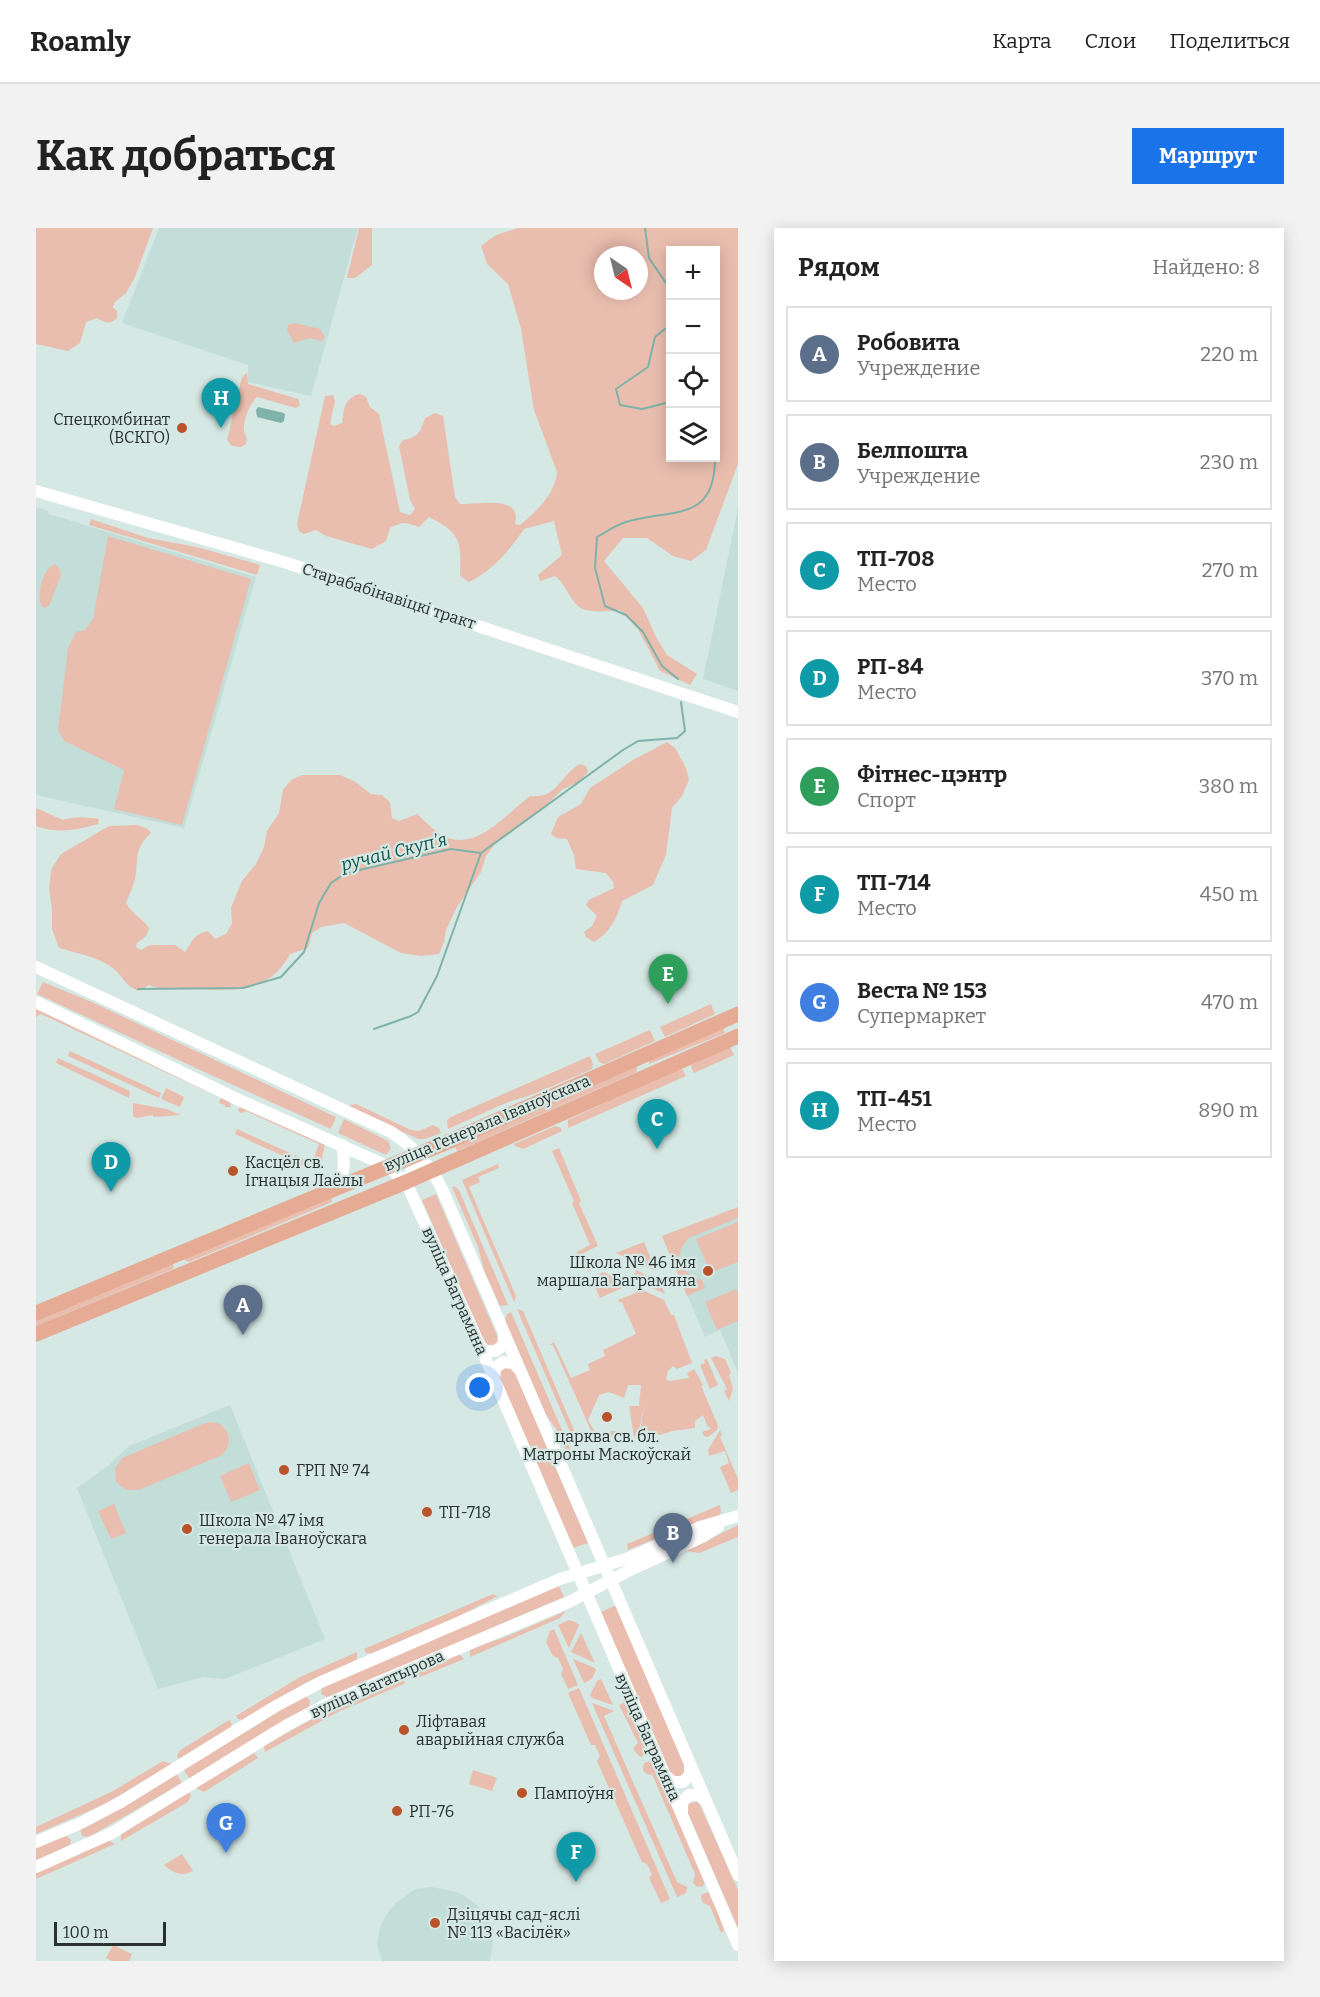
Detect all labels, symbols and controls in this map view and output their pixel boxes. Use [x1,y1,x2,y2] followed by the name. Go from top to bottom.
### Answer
[30,25,131,58] text: Roamly
[992,28,1051,54] text: Карта
[1084,28,1136,54] text: Слои
[1169,28,1290,54] text: Поделиться
[1132,128,1284,184] button: Маршрут
[36,131,336,181] text: Как добраться
[594,246,648,300] north arrow
[666,246,720,462] map controls
[666,246,720,300] button: +
[798,252,880,283] text: Рядом
[1153,255,1260,279] text: Найдено: 8
[666,300,720,354] button: −
[857,329,960,356] text: Робовита
[812,342,827,366] text: A
[1200,342,1258,366] text: 220 m
[666,354,720,408] button: locate
[857,356,981,380] text: Учреждение
[202,378,240,428] pin: H
[666,408,720,462] button: layers
[53,410,170,447] place label: Спецкомбинат (ВСКГО)
[175,421,189,435] marker: Спецкомбинат (ВСКГО)
[857,437,968,464] text: Белпошта
[813,450,826,474] text: B
[1200,450,1258,474] text: 230 m
[857,464,981,488] text: Учреждение
[857,545,934,572] text: ТП-708
[813,558,826,582] text: C
[1202,558,1258,582] text: 270 m
[300,559,478,633] street label: Старабабінавіцкі тракт
[857,572,917,596] text: Место
[857,653,923,680] text: РП-84
[812,666,827,690] text: D
[1201,666,1258,690] text: 370 m
[857,680,917,704] text: Место
[857,761,1007,788] text: Фітнес-цэнтр
[813,774,826,798] text: E
[1199,774,1258,798] text: 380 m
[857,788,916,812] text: Спорт
[338,828,449,876] water label: ручай Скупʼя
[857,869,931,896] text: ТП-714
[814,882,825,906] text: F
[1200,882,1258,906] text: 450 m
[857,896,917,920] text: Место
[648,954,688,1004] pin: E
[857,977,987,1004] text: Веста № 153
[812,990,827,1014] text: G
[1201,990,1258,1014] text: 470 m
[857,1004,986,1028] text: Супермаркет
[381,1071,593,1175] street label: вуліца Генерала Іваноўскага
[857,1085,932,1112] text: ТП-451
[812,1098,827,1122] text: H
[1198,1098,1258,1122] text: 890 m
[638,1100,676,1149] pin: C
[857,1112,917,1136] text: Место
[92,1142,130,1192] pin: D
[245,1153,363,1190] place label: Касцёл св. Ігнацыя Лаёлы
[226,1164,240,1178] marker: Касцёл св. Ігнацыя Лаёлы
[418,1224,492,1358] street label: вуліца Баграмяна
[537,1253,696,1290] place label: Школа № 46 імя маршала Баграмяна
[701,1264,715,1278] marker: Школа № 46 імя маршала Баграмяна
[224,1286,262,1335] pin: A
[465,1373,494,1402] your location
[600,1410,614,1424] marker: царква св. бл. Матроны Маскоўскай
[523,1427,691,1464] place label: царква св. бл. Матроны Маскоўскай
[296,1461,370,1480] place label: ГРП № 74
[277,1463,291,1477] marker: ГРП № 74
[439,1503,491,1522] place label: ТП-718
[420,1505,434,1519] marker: ТП-718
[199,1511,367,1548] place label: Школа № 47 імя генерала Іваноўскага
[654,1514,692,1563] pin: B
[180,1522,194,1536] marker: Школа № 47 імя генерала Іваноўскага
[307,1646,447,1722] street label: вуліца Багатырова
[611,1670,685,1804] street label: вуліца Баграмяна
[416,1712,565,1749] place label: Ліфтавая аварыйная служба
[397,1723,411,1737] marker: Ліфтавая аварыйная служба
[534,1784,614,1803] place label: Пампоўня
[515,1786,529,1800] marker: Пампоўня
[409,1802,454,1821] place label: РП-76
[206,1804,246,1853] pin: G
[390,1804,404,1818] marker: РП-76
[556,1832,596,1882] pin: F
[447,1905,580,1942] place label: Дзіцячы сад-яслі № 113 «Васілёк»
[428,1916,442,1930] marker: Дзіцячы сад-яслі № 113 «Васілёк»
[54,1919,166,1946] scale bar
[63,1923,108,1942] text: 100 m

